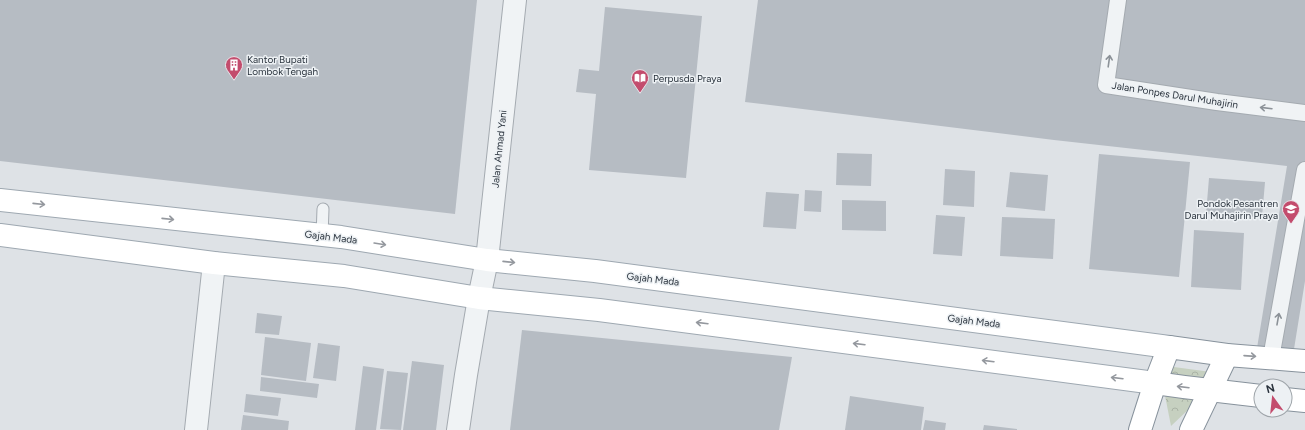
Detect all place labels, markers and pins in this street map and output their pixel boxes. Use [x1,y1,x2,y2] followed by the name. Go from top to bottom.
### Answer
[247,53,318,78] place label: Kantor Bupati Lombok Tengah
[224,55,244,80] building icon: Kantor Bupati Lombok Tengah
[630,68,650,93] library icon: Perpusda Praya
[653,72,722,85] place label: Perpusda Praya
[1185,197,1278,222] place label: Pondok Pesantren Darul Muhajirin Praya
[1281,199,1301,224] school or university icon: Pondok Pesantren Darul Muhajirin Praya

